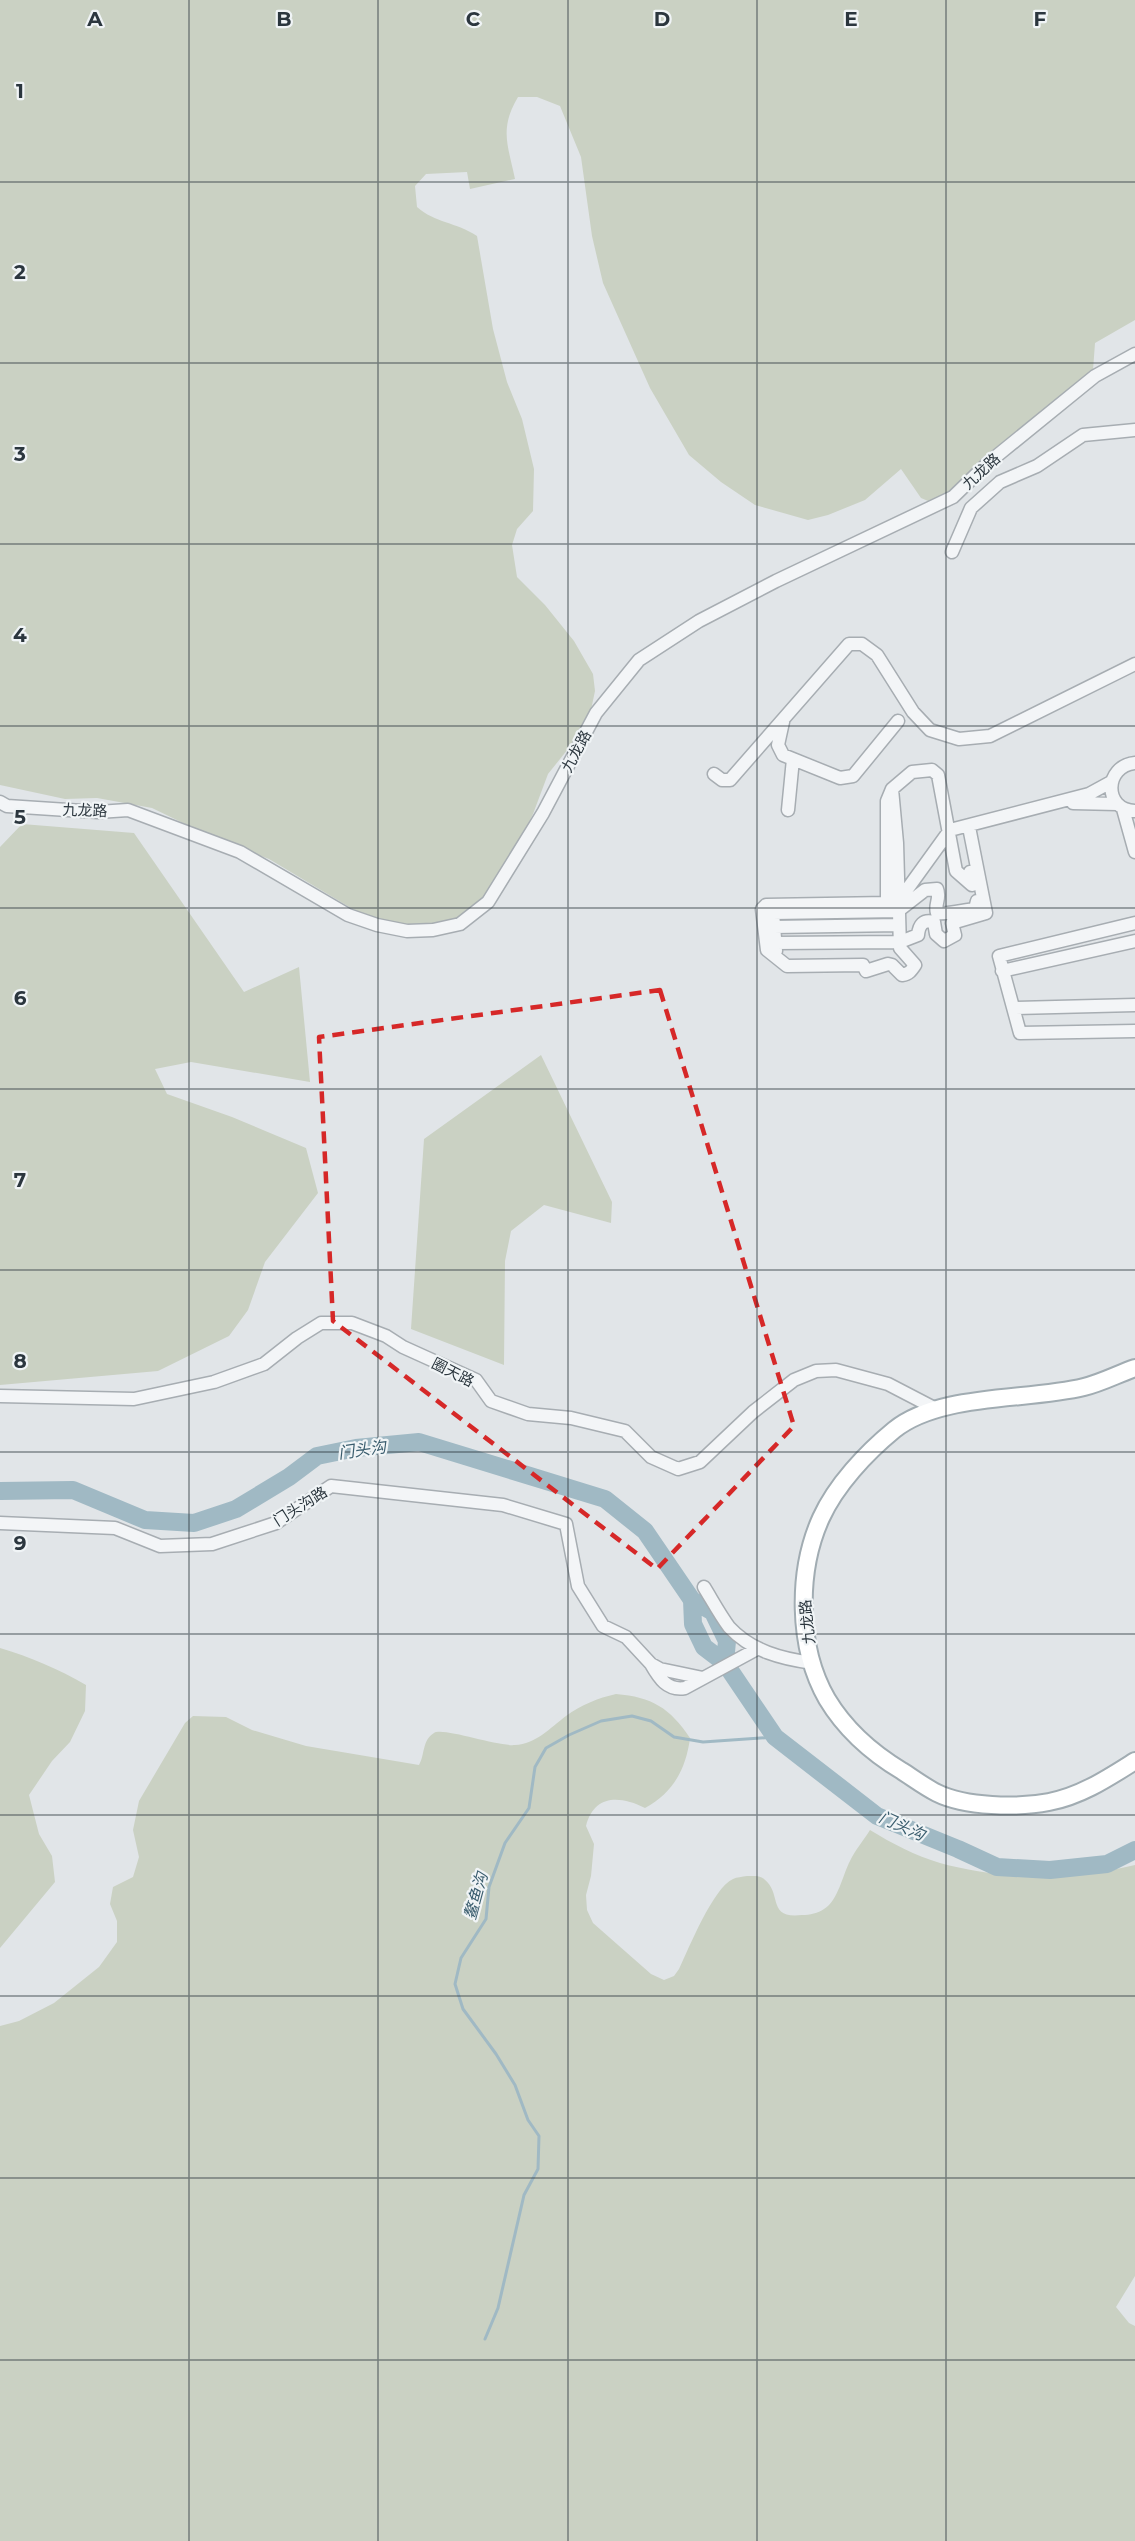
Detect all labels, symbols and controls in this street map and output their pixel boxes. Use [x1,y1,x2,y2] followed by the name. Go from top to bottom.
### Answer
[86,7,103,31] text: A
[276,7,292,31] text: B
[466,7,481,31] text: C
[654,7,670,31] text: D
[844,7,858,31] text: E
[1034,7,1047,31] text: F
[16,79,24,103] text: 1
[14,260,26,284] text: 2
[13,442,26,466] text: 3
[958,449,1004,493] street label: 九龙路
[13,623,27,647] text: 4
[557,727,595,775] street label: 九龙路
[62,800,108,820] street label: 九龙路
[14,805,26,829] text: 5
[14,986,27,1010] text: 6
[14,1168,26,1192] text: 7
[13,1349,27,1373] text: 8
[429,1353,477,1391] street label: 圈天路
[337,1437,389,1463] water label: 门头沟
[270,1482,330,1530] street label: 门头沟路
[14,1531,26,1555] text: 9
[795,1599,819,1645] street label: 九龙路
[876,1808,930,1845] water label: 门头沟
[461,1868,492,1922] water label: 鳌鱼沟

